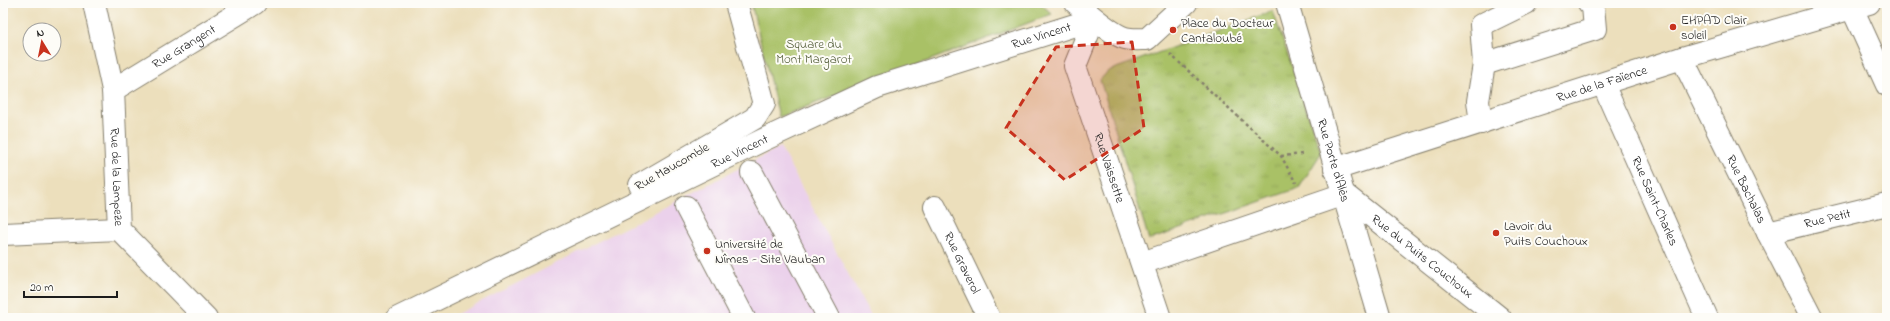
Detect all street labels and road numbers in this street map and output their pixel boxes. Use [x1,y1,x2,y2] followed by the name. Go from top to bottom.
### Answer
[1009,17,1074,54] street label: Rue Vincent
[148,19,220,73] street label: Rue Grangent
[1554,60,1650,107] street label: Rue de la Faïence
[1312,116,1355,205] street label: Rue Porte d'Alès
[105,127,128,227] street label: Rue de la Lampeze
[708,129,772,173] street label: Rue Vincent
[1089,130,1130,205] street label: Rue Vaissette
[631,138,713,196] street label: Rue Maucomble
[1721,151,1771,227] street label: Rue Bachalas
[1627,153,1683,249] street label: Rue Saint-Charles
[1802,204,1853,233] street label: Rue Petit
[1367,210,1478,303] street label: Rue du Puits Couchoux
[939,229,985,297] street label: Rue Graverol

